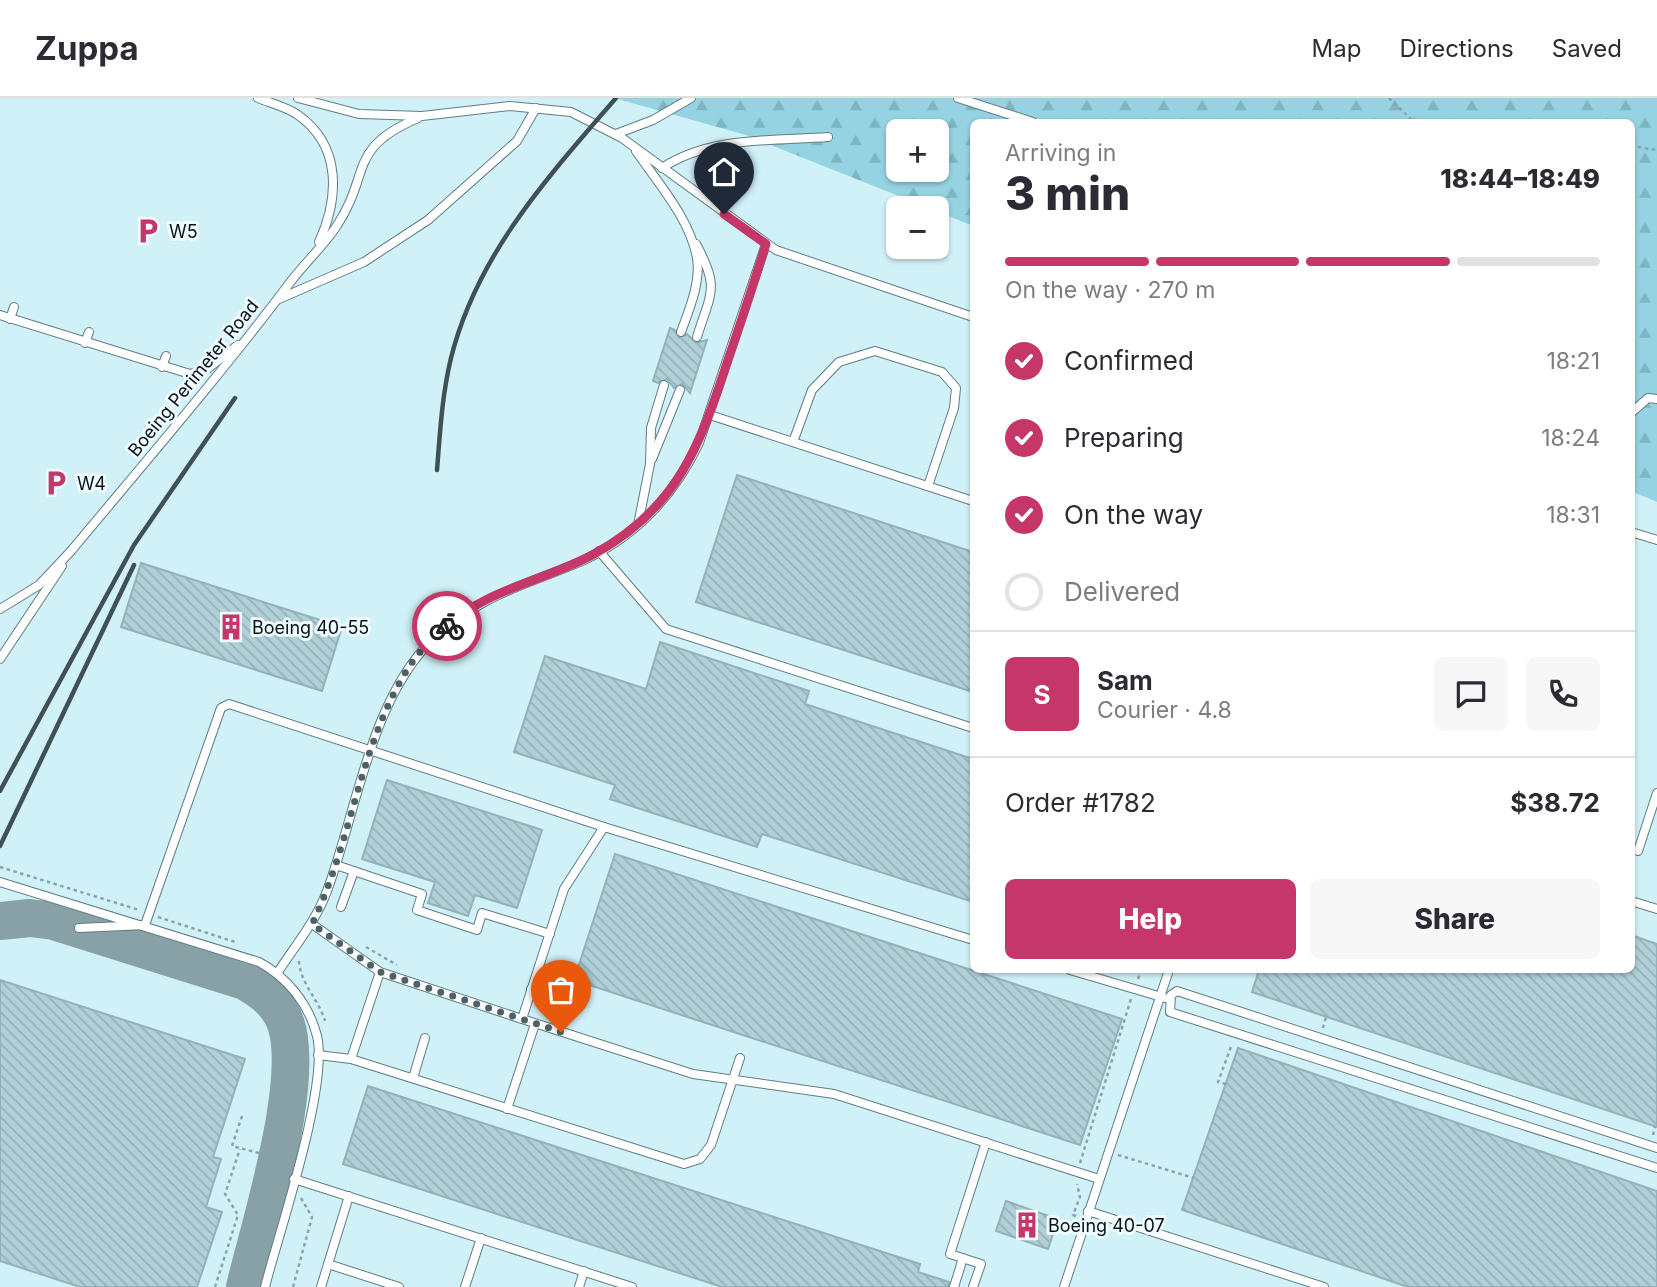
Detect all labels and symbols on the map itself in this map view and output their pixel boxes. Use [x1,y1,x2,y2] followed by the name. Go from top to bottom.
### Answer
[694,142,754,214] pin
[133,216,163,246] parking icon: W5
[169,221,198,242] place label: W5
[123,296,263,460] street label: Boeing Perimeter Road
[41,468,71,498] parking icon: W4
[77,473,106,494] place label: W4
[412,591,482,661] courier
[216,612,246,642] building icon: Boeing 40-55
[252,617,369,638] place label: Boeing 40-55
[531,960,591,1032] pin
[1012,1210,1042,1240] building icon: Boeing 40-07
[1048,1215,1165,1236] place label: Boeing 40-07

